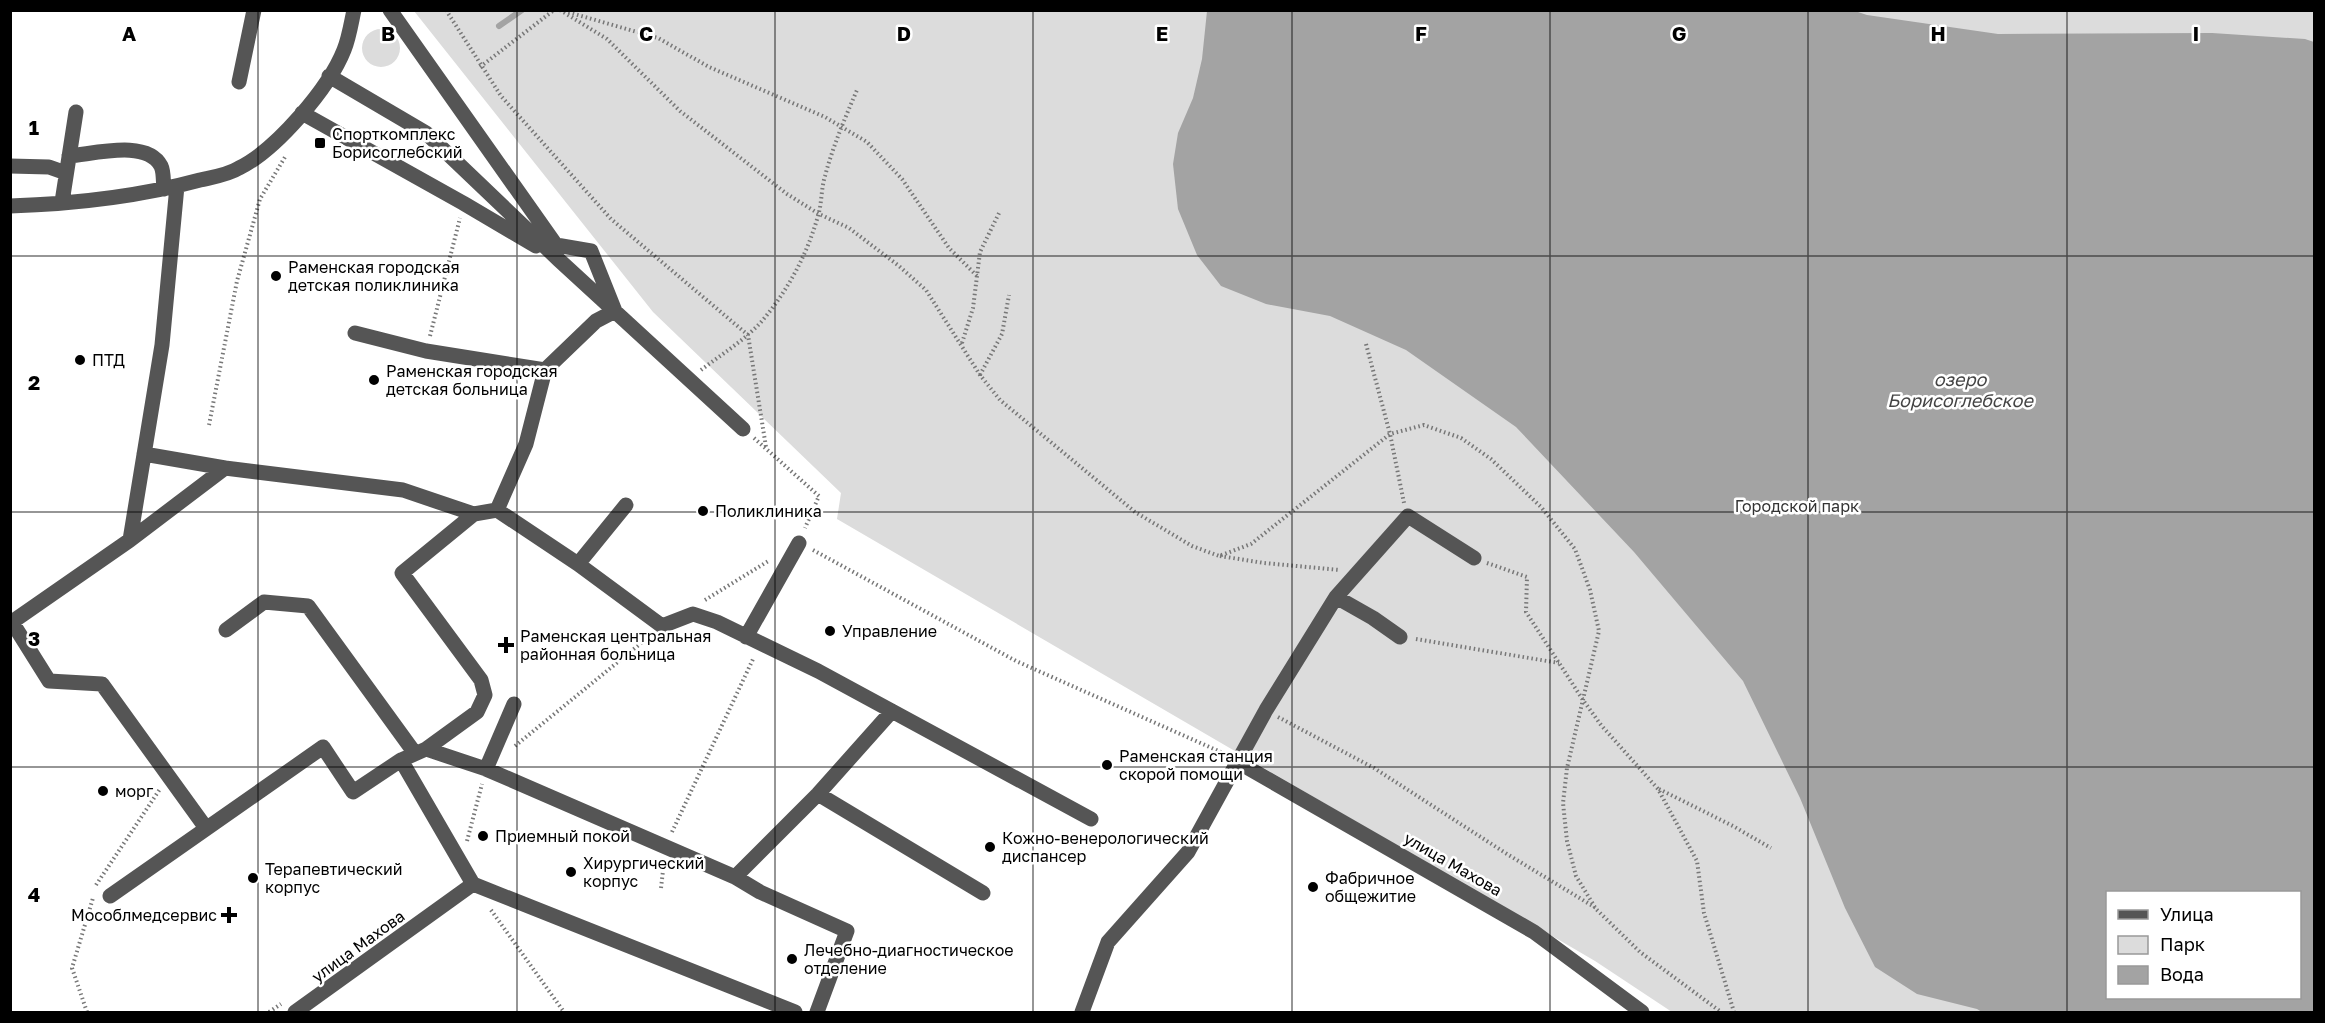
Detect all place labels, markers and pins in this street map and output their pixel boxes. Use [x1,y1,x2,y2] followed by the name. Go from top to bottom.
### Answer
[332,124,462,162] place label: Спорткомплекс Борисоглебский
[313,136,327,150] marker: Спорткомплекс Борисоглебский
[288,257,460,295] place label: Раменская городская детская поликлиника
[269,269,283,283] marker: Раменская городская детская поликлиника
[92,350,125,370] place label: ПТД
[73,353,87,367] marker: ПТД
[386,361,558,399] place label: Раменская городская детская больница
[367,373,381,387] marker: Раменская городская детская больница
[715,501,822,521] place label: Поликлиника
[696,504,710,518] marker: Поликлиника
[842,621,937,641] place label: Управление
[823,624,837,638] marker: Управление
[520,626,711,664] place label: Раменская центральная районная больница
[497,636,515,654] marker: Раменская центральная районная больница
[1119,746,1273,784] place label: Раменская станция скорой помощи
[1100,758,1114,772] marker: Раменская станция скорой помощи
[115,781,154,801] place label: морг
[96,784,110,798] marker: морг
[495,826,630,846] place label: Приемный покой
[1002,828,1209,866] place label: Кожно-венерологический диспансер
[476,829,490,843] marker: Приемный покой
[983,840,997,854] marker: Кожно-венерологический диспансер
[583,853,704,891] place label: Хирургический корпус
[265,859,403,897] place label: Терапевтический корпус
[564,865,578,879] marker: Хирургический корпус
[1325,868,1416,906] place label: Фабричное общежитие
[246,871,260,885] marker: Терапевтический корпус
[1306,880,1320,894] marker: Фабричное общежитие
[71,905,217,925] place label: Мособлмедсервис
[222,908,236,922] marker: Мособлмедсервис
[804,940,1014,978] place label: Лечебно-диагностическое отделение
[785,952,799,966] marker: Лечебно-диагностическое отделение

